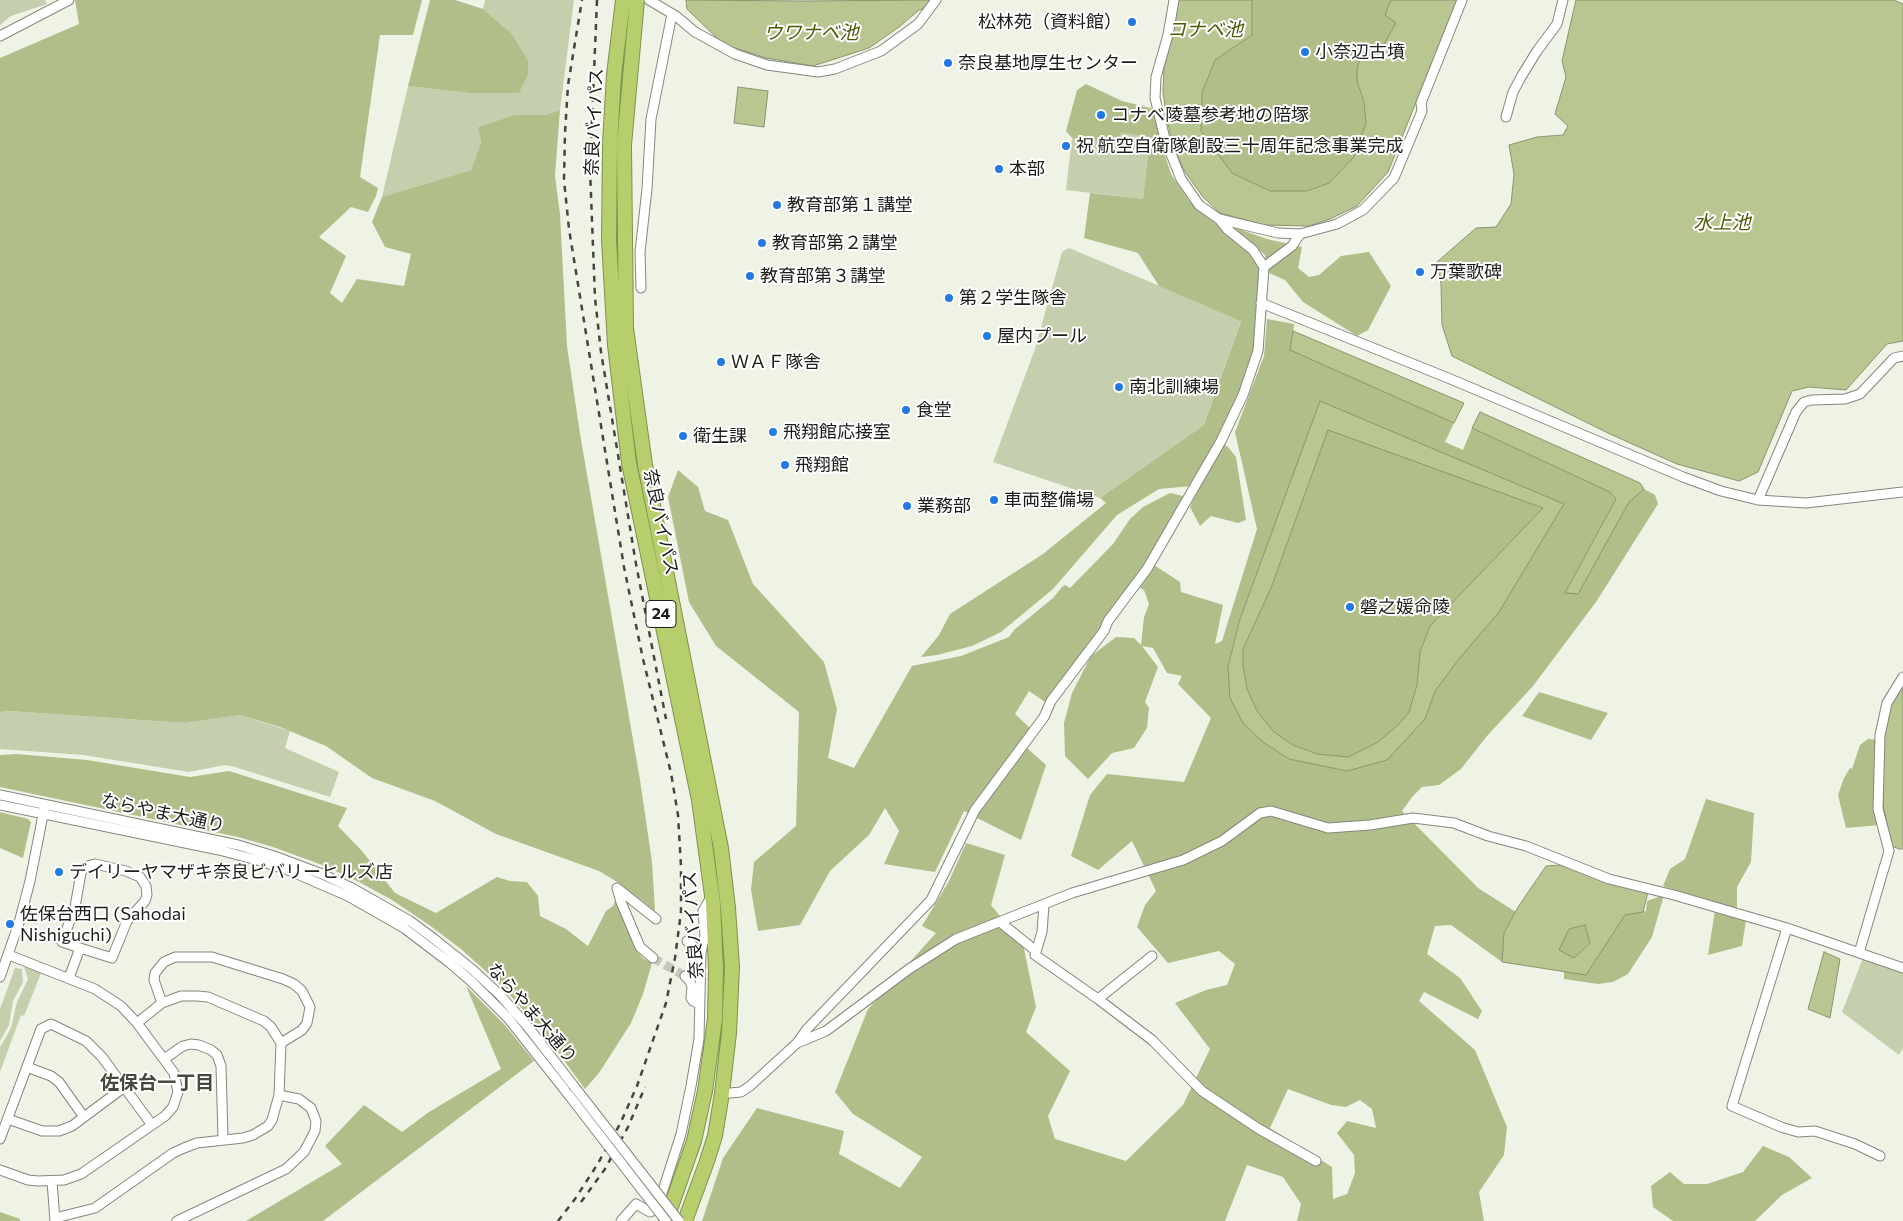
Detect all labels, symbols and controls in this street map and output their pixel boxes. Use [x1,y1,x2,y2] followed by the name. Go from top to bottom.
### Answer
[978,11,1122,33] place label: 松林苑（資料館）
[1126,16,1138,28] marker: 松林苑（資料館）
[1167,19,1243,41] water label: コナベ池
[764,22,858,44] water label: ウワナベ池
[1315,41,1405,63] place label: 小奈辺古墳
[1299,46,1311,58] marker: 小奈辺古墳
[958,52,1138,74] place label: 奈良基地厚生センター
[942,57,954,69] marker: 奈良基地厚生センター
[580,68,608,176] street label: 奈良バイパス
[1111,104,1309,126] place label: コナベ陵墓参考地の陪塚
[1095,109,1107,121] marker: コナベ陵墓参考地の陪塚
[1076,135,1403,157] place label: 祝 航空自衛隊創設三十周年記念事業完成
[1060,140,1072,152] marker: 祝 航空自衛隊創設三十周年記念事業完成
[1009,158,1045,180] place label: 本部
[993,163,1005,175] marker: 本部
[787,194,913,216] place label: 教育部第１講堂
[771,199,783,211] marker: 教育部第１講堂
[1694,212,1750,234] water label: 水上池
[772,232,898,254] place label: 教育部第２講堂
[756,237,768,249] marker: 教育部第２講堂
[1430,261,1502,283] place label: 万葉歌碑
[760,265,886,287] place label: 教育部第３講堂
[1414,266,1426,278] marker: 万葉歌碑
[744,270,756,282] marker: 教育部第３講堂
[959,287,1067,309] place label: 第２学生隊舎
[943,292,955,304] marker: 第２学生隊舎
[997,325,1087,347] place label: 屋内プール
[981,330,993,342] marker: 屋内プール
[731,351,821,373] place label: ＷＡＦ隊舎
[715,356,727,368] marker: ＷＡＦ隊舎
[1129,376,1219,398] place label: 南北訓練場
[1113,381,1125,393] marker: 南北訓練場
[916,399,952,421] place label: 食堂
[900,404,912,416] marker: 食堂
[783,421,891,443] place label: 飛翔館応接室
[693,425,747,447] place label: 衛生課
[767,426,779,438] marker: 飛翔館応接室
[677,430,689,442] marker: 衛生課
[795,454,849,476] place label: 飛翔館
[779,459,791,471] marker: 飛翔館
[639,467,683,577] street label: 奈良バイパス
[1004,489,1094,511] place label: 車両整備場
[988,494,1000,506] marker: 車両整備場
[917,495,971,517] place label: 業務部
[901,500,913,512] marker: 業務部
[1360,596,1450,618] place label: 磐之媛命陵
[646,600,676,628] road number: 24
[1344,601,1356,613] marker: 磐之媛命陵
[99,789,227,837] street label: ならやま大通り
[69,861,393,883] place label: デイリーヤマザキ奈良ビバリーヒルズ店
[53,866,65,878] marker: デイリーヤマザキ奈良ビバリーヒルズ店
[678,870,708,980] street label: 奈良バイパス
[20,903,186,946] place label: 佐保台西口 (Sahodai Nishiguchi)
[4,918,16,930] marker: 佐保台西口 (Sahodai Nishiguchi)
[483,958,581,1068] street label: ならやま大通り
[100,1072,214,1094] district label: 佐保台一丁目

